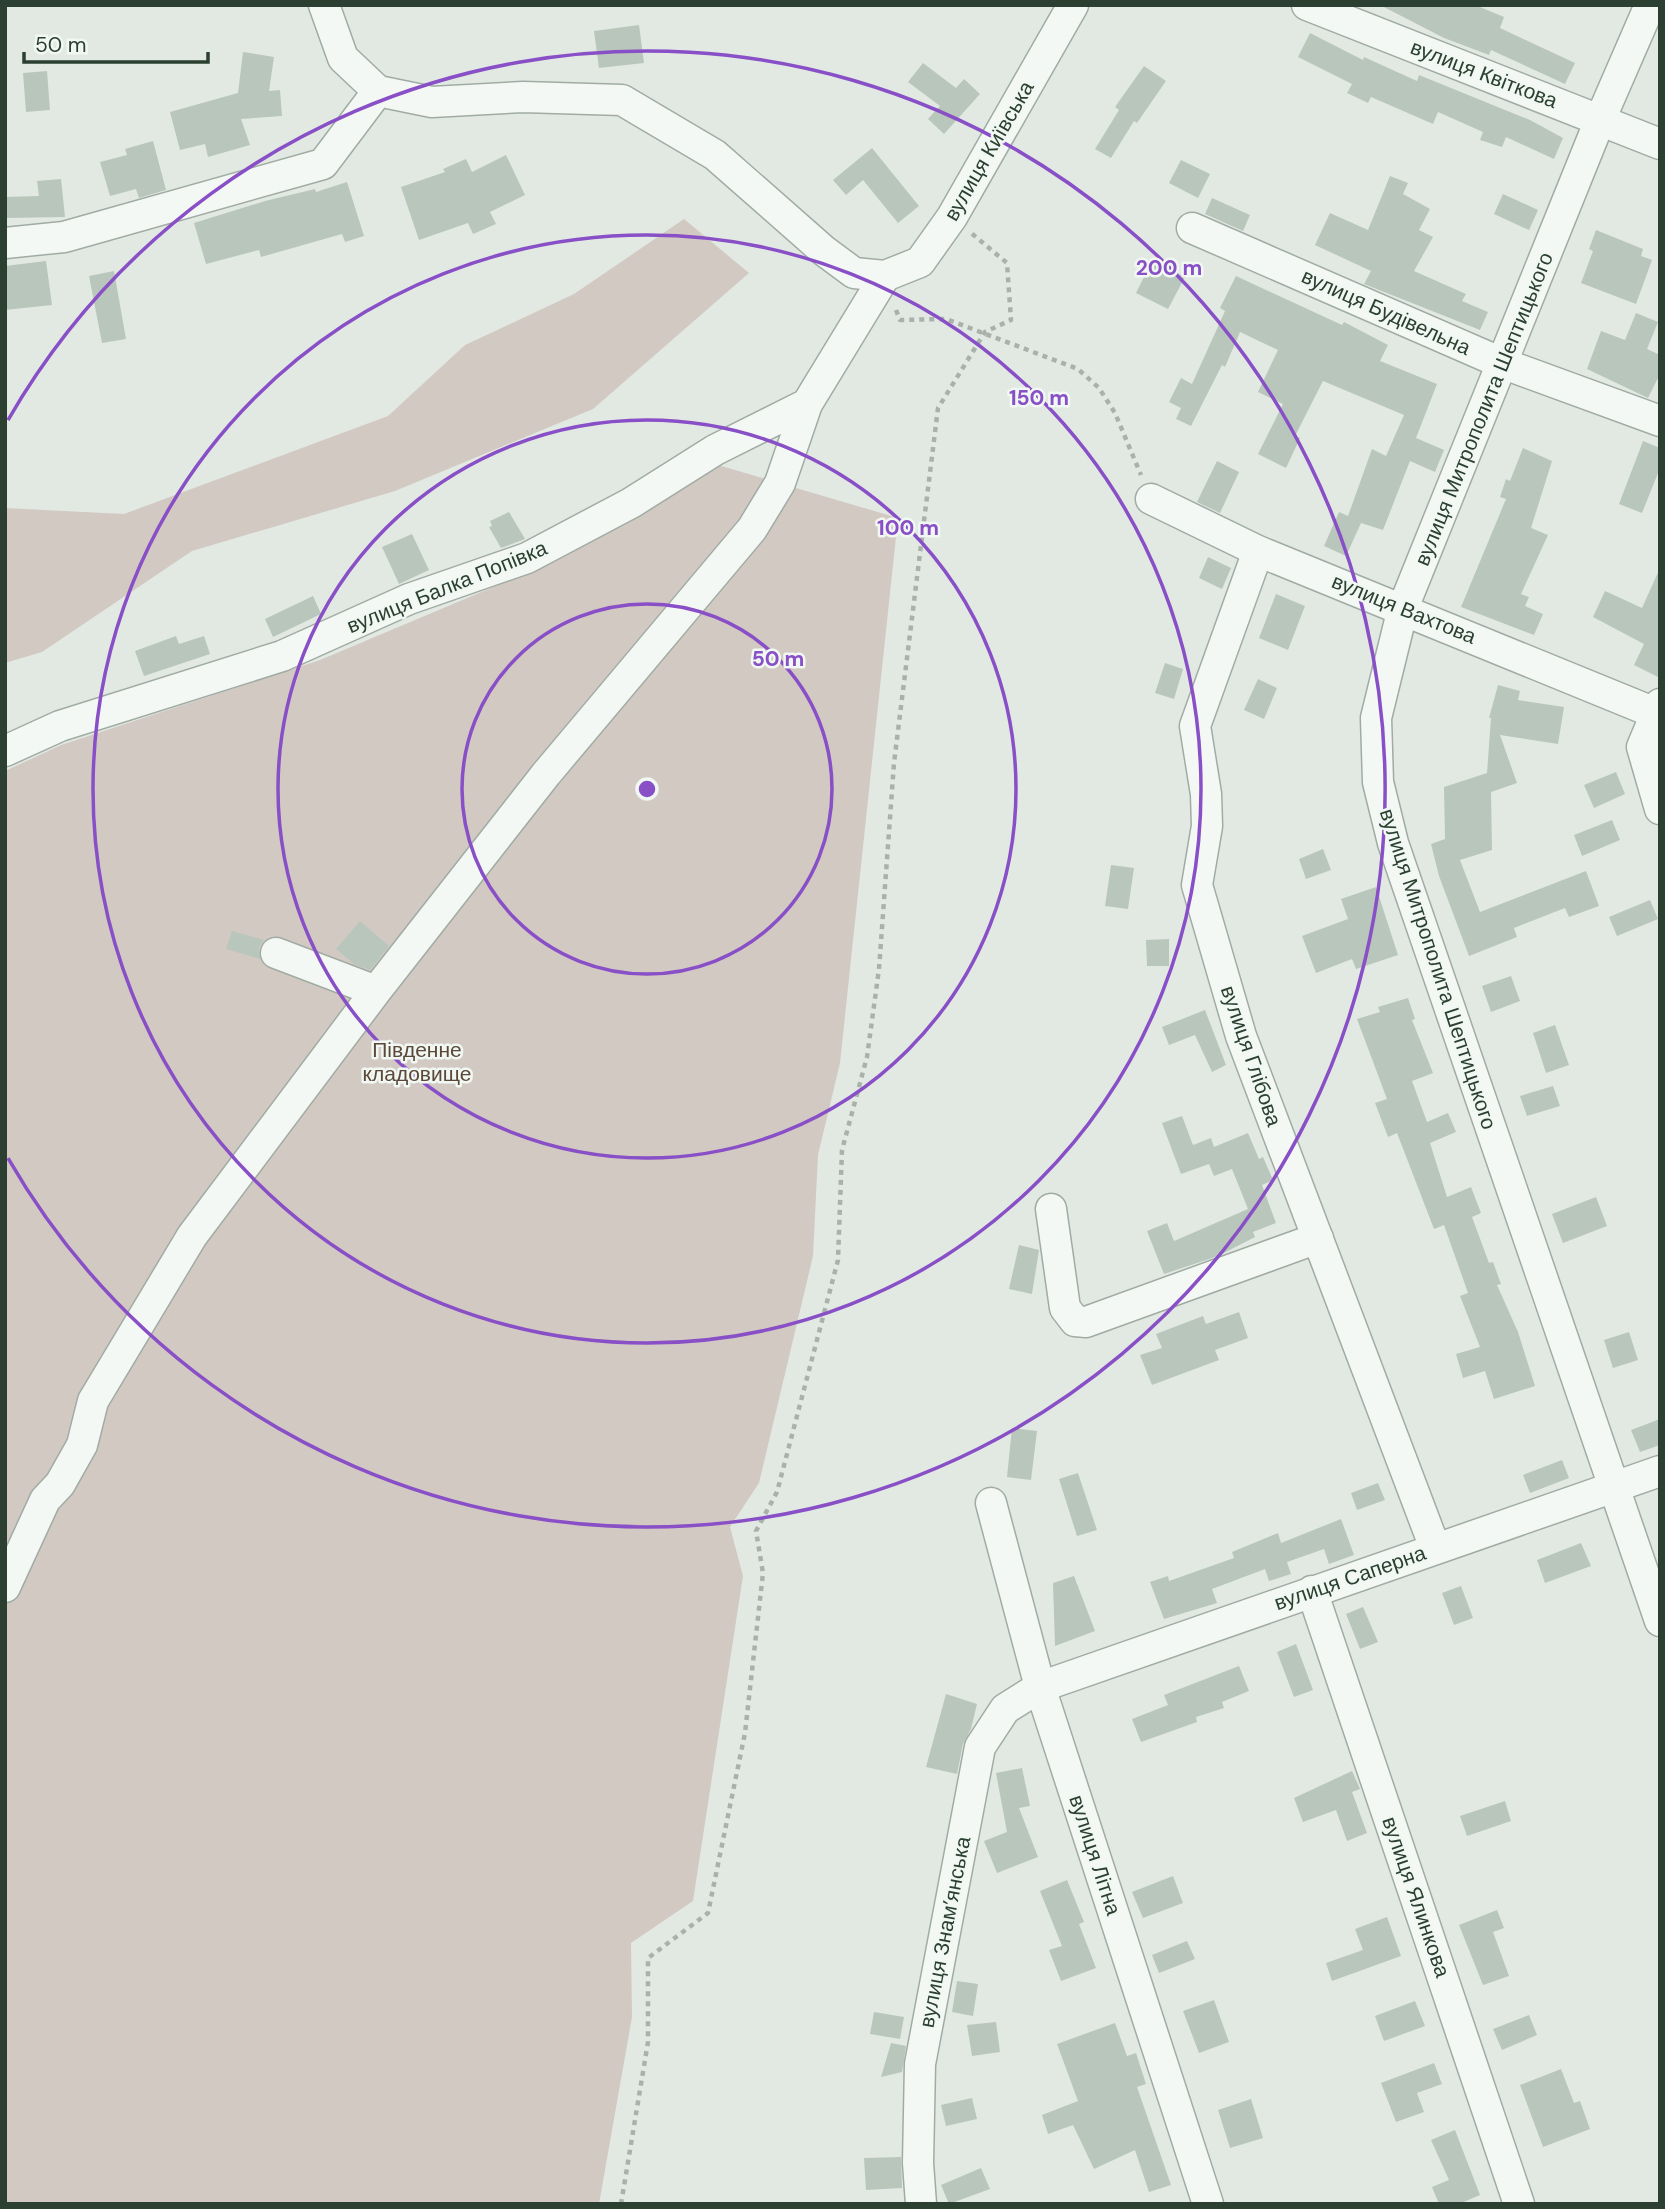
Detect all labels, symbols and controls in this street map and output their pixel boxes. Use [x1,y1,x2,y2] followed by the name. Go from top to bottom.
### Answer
[24,21,208,65] scale bar
[35,31,86,59] text: 50 m
[1407,33,1562,115] street label: вулиця Квіткова
[938,76,1041,226] street label: вулиця Київська
[1408,248,1560,570] street label: вулиця Митрополита Шептицького
[1136,254,1202,282] text: 200 m
[1297,262,1475,362] street label: вулиця Будівельна
[1009,384,1069,412] text: 150 m
[877,514,939,542] text: 100 m
[343,534,552,640] street label: вулиця Балка Попівка
[1328,567,1481,651] street label: вулиця Вахтова
[752,645,804,673] text: 50 m
[635,777,659,801] centre of rings
[1373,805,1503,1133] street label: вулиця Митрополита Шептицького
[1214,982,1288,1130] street label: вулиця Глібова
[363,1036,471,1088] park label: Південне кладовище
[1270,1539,1430,1617] street label: вулиця Саперна
[1062,1791,1128,1919] street label: вулиця Літна
[1375,1813,1457,1981] street label: вулиця Ялинкова
[913,1834,977,2030] street label: вулиця Знам’янська

